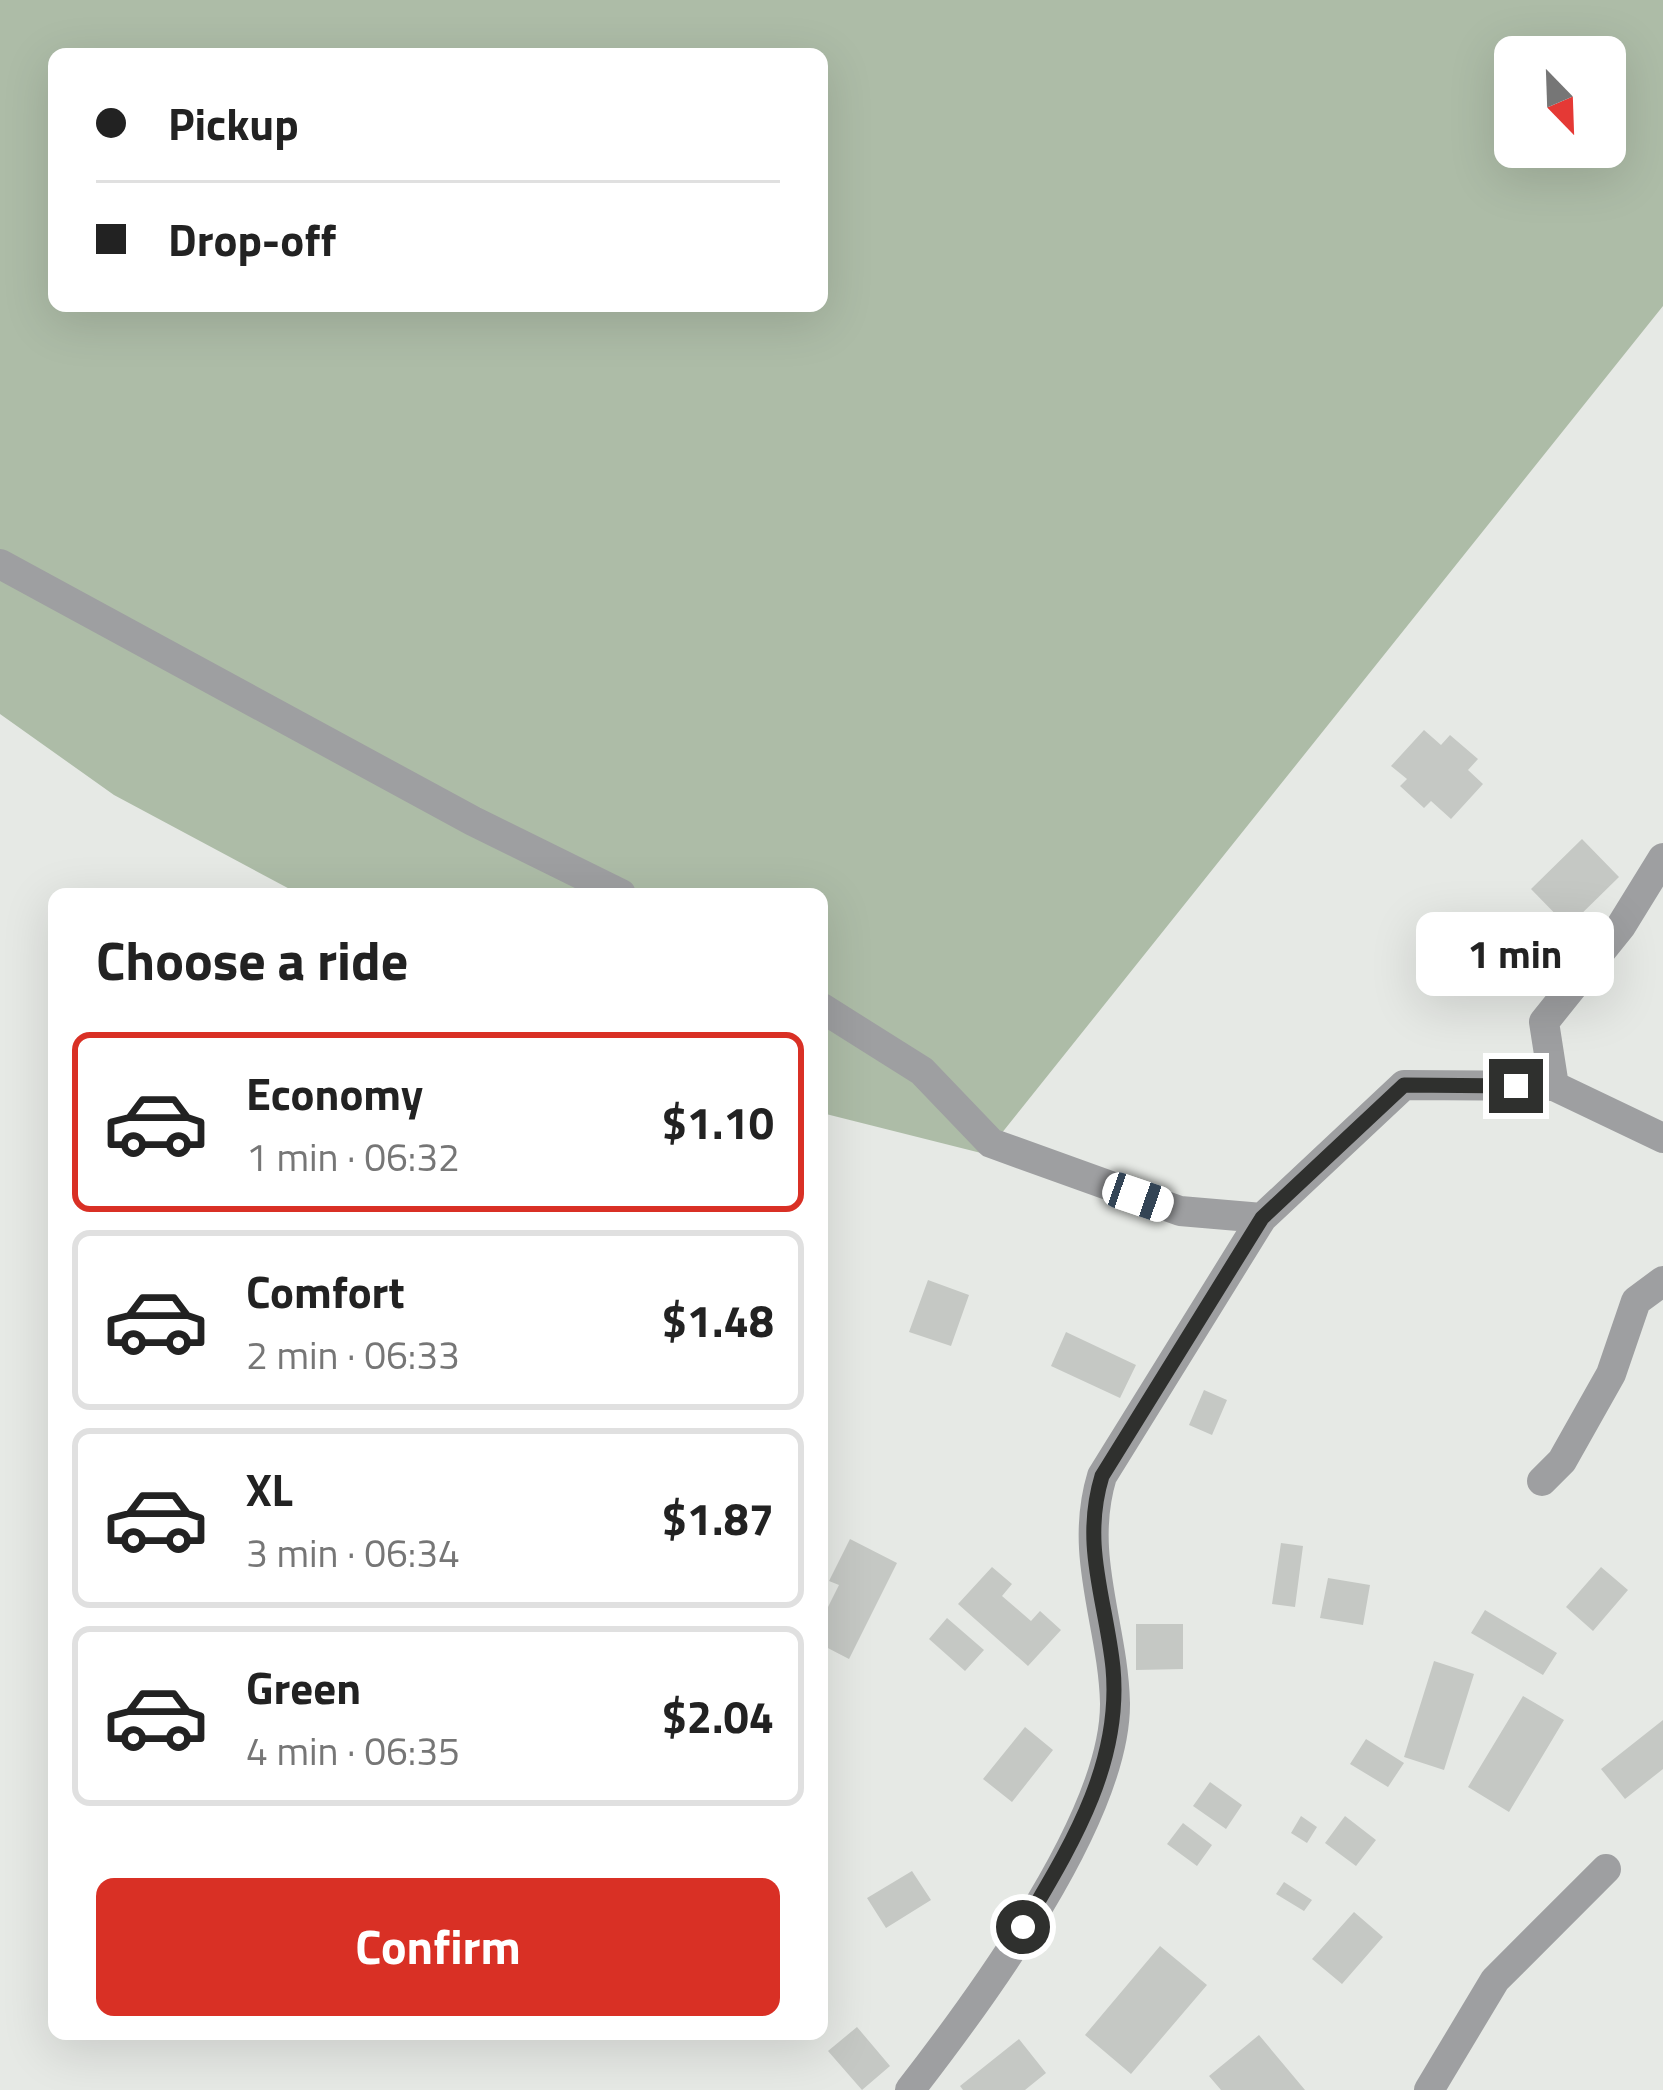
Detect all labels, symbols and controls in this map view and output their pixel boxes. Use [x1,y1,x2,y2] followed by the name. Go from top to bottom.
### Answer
[1494,36,1626,168] north arrow
[1494,36,1626,168] map controls
[168,89,299,157] text: Pickup
[168,205,336,273] text: Drop-off
[1417,912,1615,996] callout: 1 min
[96,919,408,1001] text: Choose a ride
[1468,924,1562,983] text: 1 min
[246,1059,423,1127] text: Economy
[1489,1059,1543,1113] route end
[102,1068,210,1176] icon: car
[662,1088,774,1156] text: $1.10
[246,1127,460,1186] text: 1 min · 06:32
[1098,1168,1178,1226] car
[246,1257,405,1325] text: Comfort
[102,1266,210,1374] icon: car
[662,1286,774,1354] text: $1.48
[246,1325,460,1384] text: 2 min · 06:33
[246,1455,293,1523] text: XL
[102,1464,210,1572] icon: car
[662,1484,774,1552] text: $1.87
[246,1523,460,1582] text: 3 min · 06:34
[246,1653,361,1721] text: Green
[102,1662,210,1770] icon: car
[662,1682,774,1750] text: $2.04
[246,1721,460,1780] text: 4 min · 06:35
[96,1878,780,2016] button: Confirm
[996,1900,1050,1954] route start

